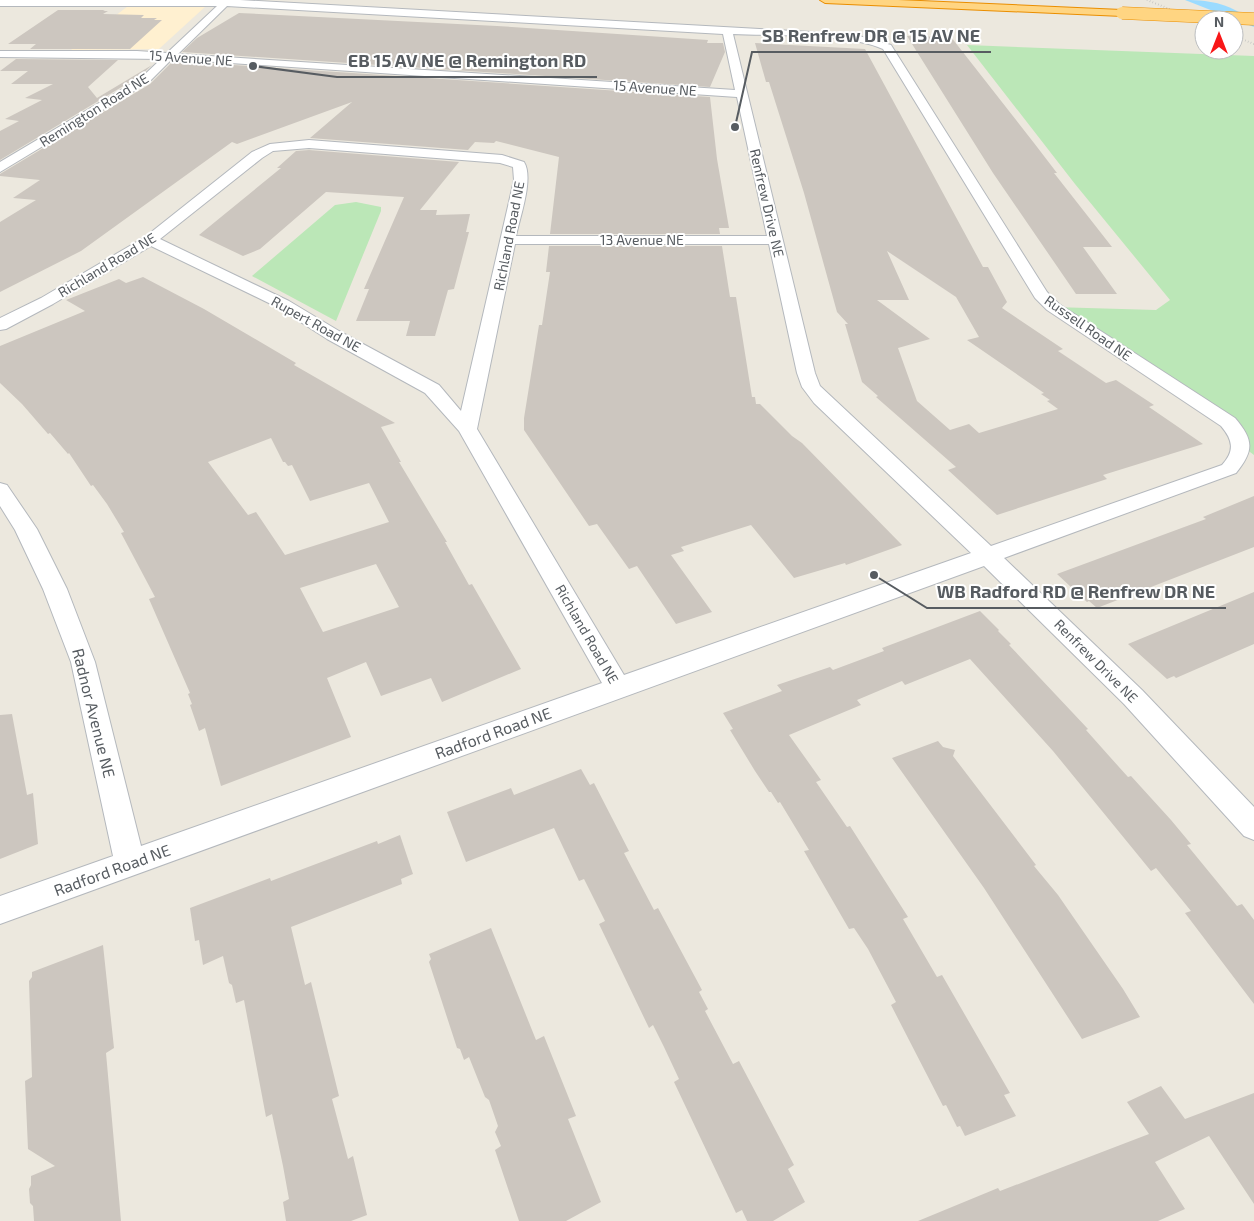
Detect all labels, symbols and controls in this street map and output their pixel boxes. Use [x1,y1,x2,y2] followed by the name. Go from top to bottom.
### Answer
[1194,10,1244,60] north arrow
[1214,13,1224,30] text: N
[752,19,991,52] callout: SB Renfrew DR @ 15 AV NE
[762,24,980,46] text: SB Renfrew DR @ 15 AV NE
[337,44,597,77] callout: EB 15 AV NE @ Remington RD
[149,46,233,69] street label: 15 Avenue NE
[348,49,586,71] text: EB 15 AV NE @ Remington RD
[36,69,152,150] street label: Remington Road NE
[613,76,697,99] street label: 15 Avenue NE
[747,147,788,259] street label: Renfrew Drive NE
[490,180,528,292] street label: Richland Road NE
[55,229,159,301] street label: Richland Road NE
[600,231,684,248] street label: 13 Avenue NE
[1041,291,1135,364] street label: Russell Road NE
[269,292,364,355] street label: Rupert Road NE
[927,575,1226,608] callout: WB Radford RD @ Renfrew DR NE
[937,580,1215,602] text: WB Radford RD @ Renfrew DR NE
[552,581,623,686] street label: Richland Road NE
[1051,615,1142,706] street label: Renfrew Drive NE
[69,646,120,780] street label: Radnor Avenue NE
[432,703,554,762] street label: Radford Road NE
[51,840,173,899] street label: Radford Road NE

